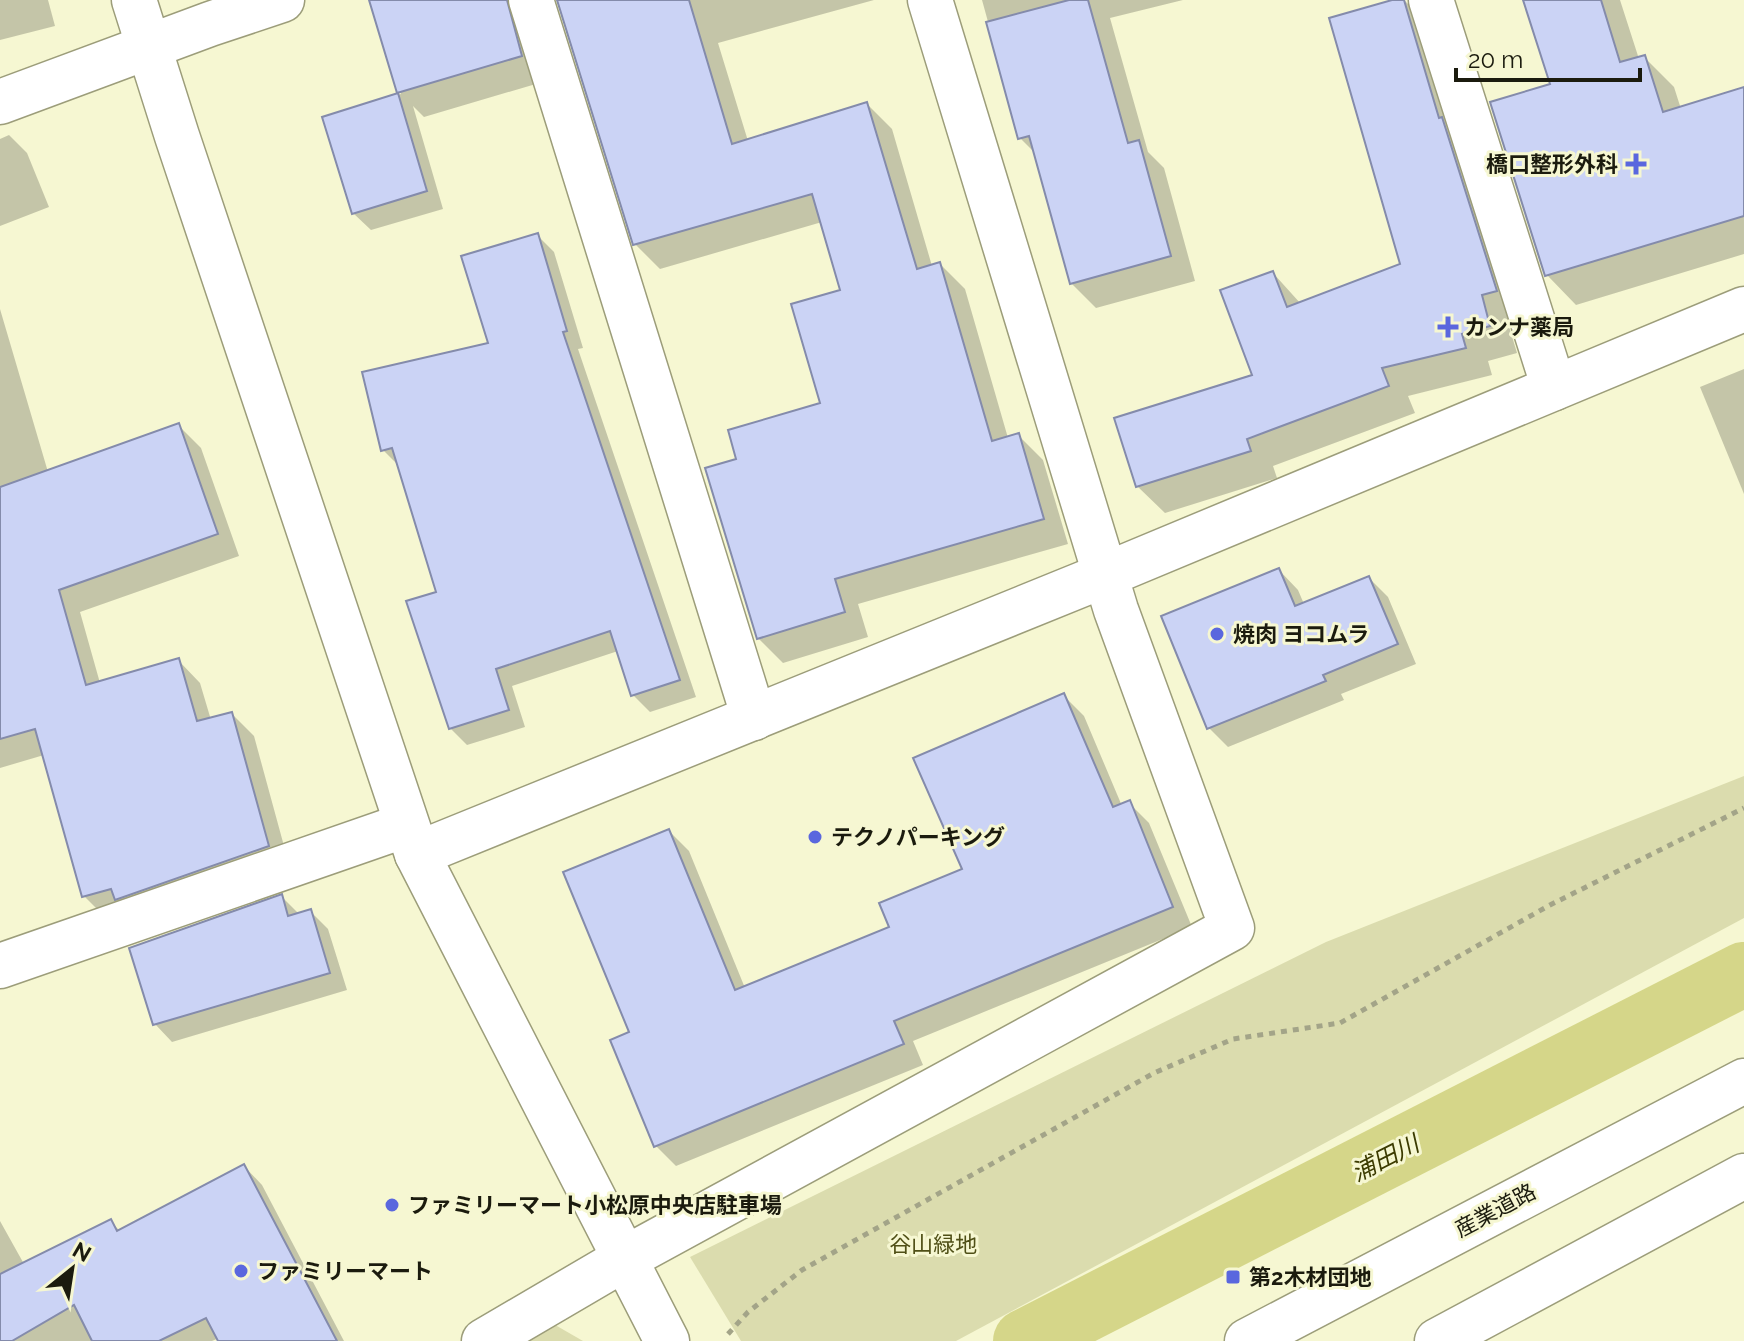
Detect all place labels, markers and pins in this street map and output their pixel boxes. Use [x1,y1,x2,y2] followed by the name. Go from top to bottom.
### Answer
[1486,151,1618,177] place label: 橋口整形外科
[1625,153,1647,175] marker: 橋口整形外科
[1464,314,1574,340] place label: カンナ薬局
[1439,318,1457,336] marker: カンナ薬局
[1233,621,1369,647] place label: 焼肉 ヨコムラ
[1208,625,1226,643] marker: 焼肉 ヨコムラ
[831,824,1005,850] place label: テクノパーキング
[806,828,824,846] marker: テクノパーキング
[408,1192,782,1218] place label: ファミリーマート小松原中央店駐車場
[383,1196,401,1214] marker: ファミリーマート小松原中央店駐車場
[257,1258,433,1284] place label: ファミリーマート
[232,1262,250,1280] marker: ファミリーマート
[1249,1264,1371,1290] place label: 第2木材団地
[1224,1268,1242,1286] marker: 第2木材団地

